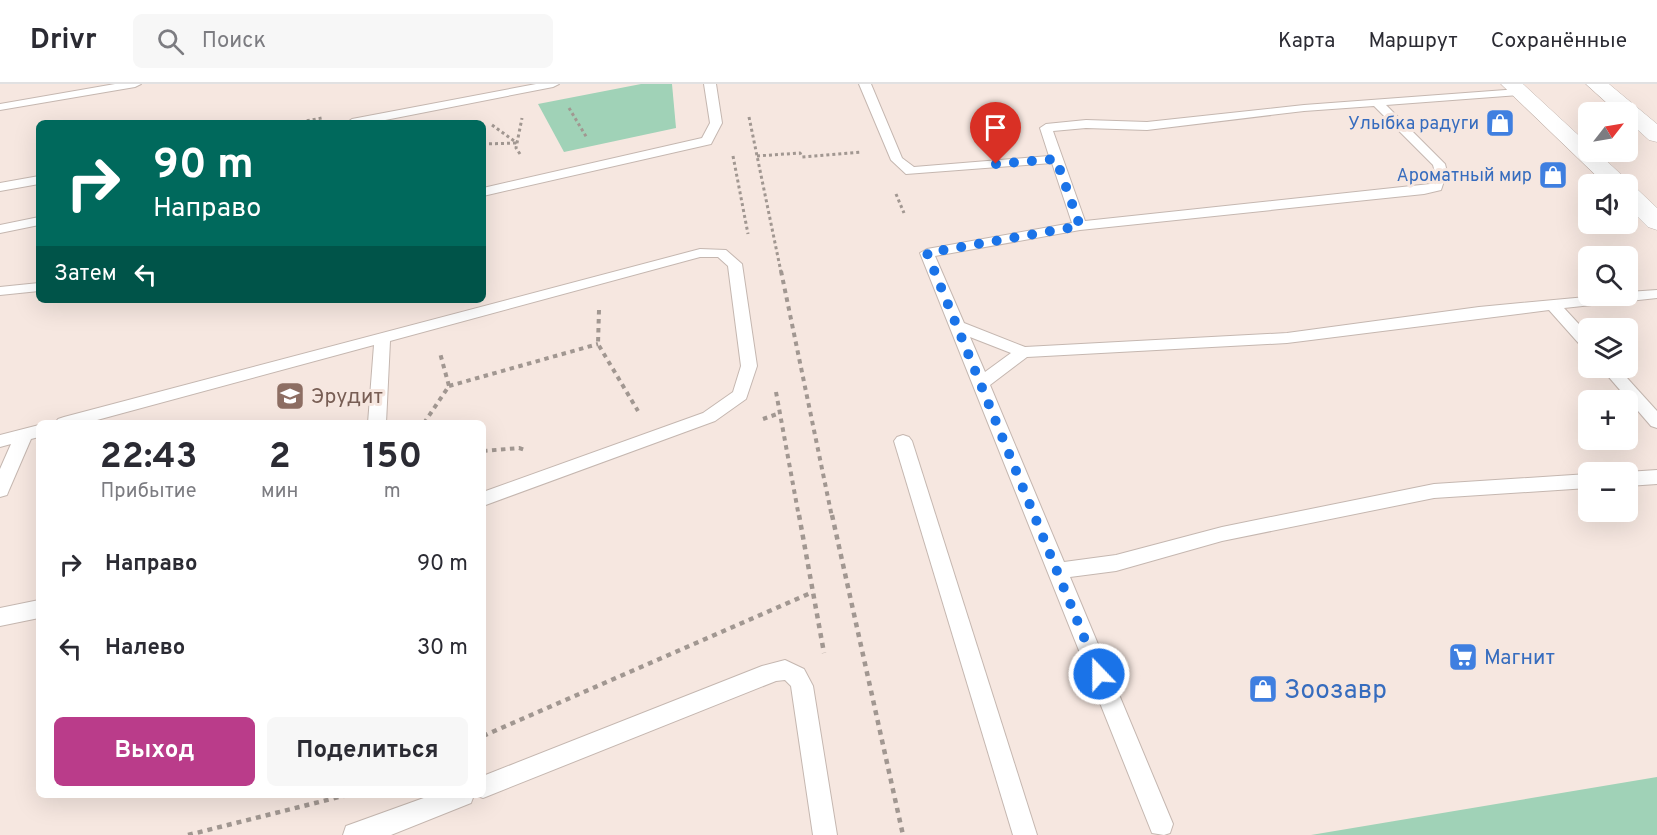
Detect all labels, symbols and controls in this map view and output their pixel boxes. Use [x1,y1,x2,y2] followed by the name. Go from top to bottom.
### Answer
[133,14,553,68] search box
[30,23,97,59] text: Drivr
[154,25,187,58] icon: search
[202,28,266,55] text: Поиск
[1278,28,1335,55] text: Карта
[1368,28,1458,55] text: Маршрут
[1491,28,1627,55] text: Сохранённые
[970,102,1021,164] pin
[1578,102,1638,162] north arrow
[1578,102,1638,522] map controls
[1484,107,1516,139] shop icon: Улыбка радуги
[979,111,1012,144] icon: arrive
[1348,113,1479,136] place label: Улыбка радуги
[153,140,254,193] text: 90 m
[54,144,132,222] icon: right
[1537,159,1569,191] shop icon: Ароматный мир
[1396,165,1532,188] place label: Ароматный мир
[1578,174,1638,234] button: sound
[153,192,261,226] text: Направо
[1578,246,1638,306] button: search
[129,258,162,291] icon: left
[54,261,117,288] text: Затем
[1578,318,1638,378] button: layers
[274,380,306,412] school or university icon: Эрудит
[311,384,383,411] place label: Эрудит
[1578,390,1638,450] button: +
[100,435,197,481] text: 22:43
[269,435,291,481] text: 2
[362,435,422,481] text: 150
[1578,462,1638,522] button: −
[101,479,197,505] text: Прибытие
[261,479,298,505] text: мин
[384,479,401,505] text: m
[54,548,87,581] icon: right
[105,551,197,578] text: Направо
[417,551,468,578] text: 90 m
[54,632,87,665] icon: left
[105,635,185,662] text: Налево
[417,635,468,662] text: 30 m
[1447,641,1479,673] supermarket icon: Магнит
[1067,642,1131,706] position arrow
[1484,645,1555,672] place label: Магнит
[1247,673,1279,705] shop icon: Зоозавр
[1284,675,1387,708] place label: Зоозавр
[54,717,255,786] button: Выход
[267,717,468,786] button: Поделиться

